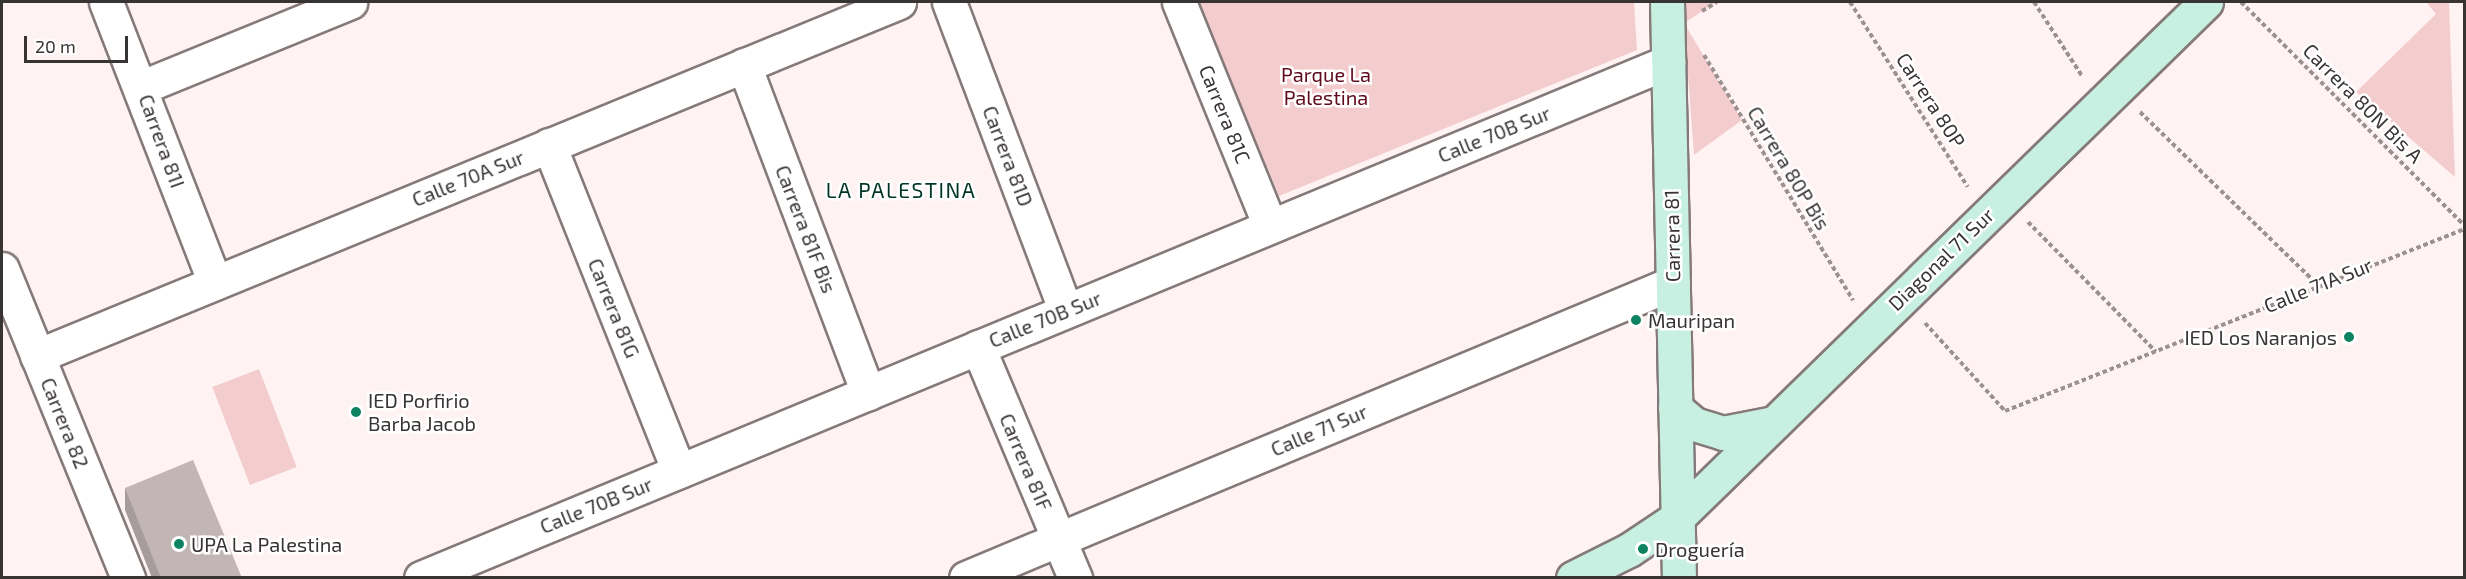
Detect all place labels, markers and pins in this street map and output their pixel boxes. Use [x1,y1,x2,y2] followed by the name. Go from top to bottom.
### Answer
[1648,308,1735,332] place label: Mauripan
[1629,313,1643,327] marker: Mauripan
[2184,325,2337,349] place label: IED Los Naranjos
[2342,330,2356,344] marker: IED Los Naranjos
[368,388,476,435] place label: IED Porfirio Barba Jacob
[349,405,363,419] marker: IED Porfirio Barba Jacob
[191,532,343,556] place label: UPA La Palestina
[172,537,186,551] marker: UPA La Palestina
[1655,537,1745,561] place label: Droguería
[1636,542,1650,556] marker: Droguería

